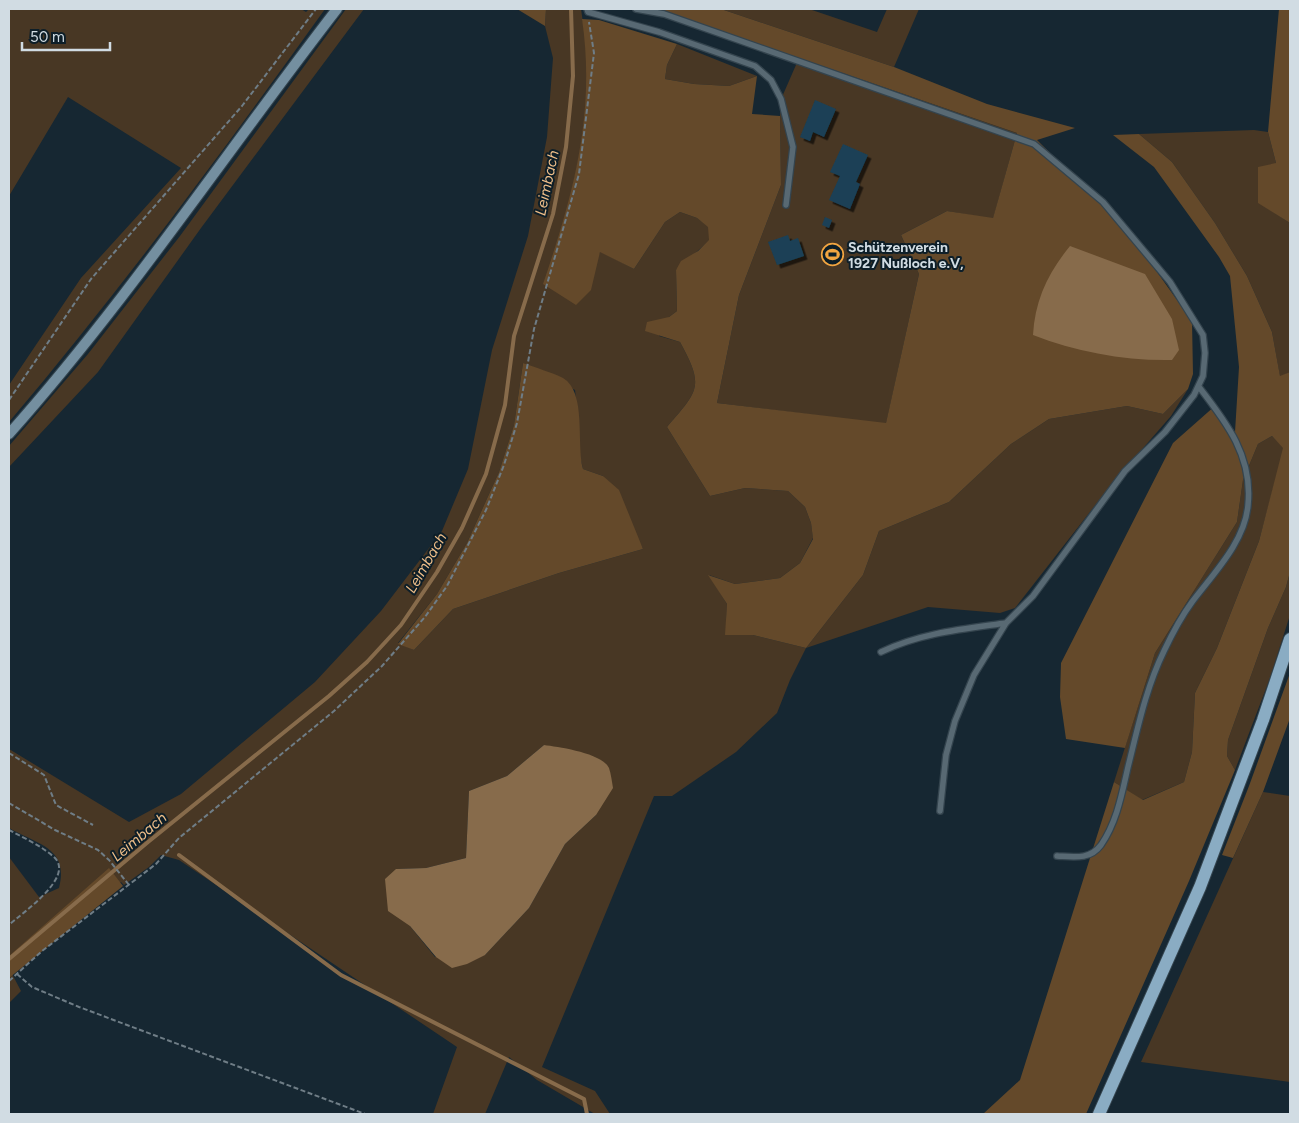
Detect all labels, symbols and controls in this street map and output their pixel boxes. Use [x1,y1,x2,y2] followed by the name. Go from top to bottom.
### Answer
[22,20,110,52] scale bar
[30,28,65,46] text: 50 m
[531,149,563,217] water label: Leimbach
[848,239,964,272] place label: Schützenverein 1927 Nußloch e.V,
[820,243,844,267] sports icon: Schützenverein 1927 Nußloch e.V,
[402,530,450,596] water label: Leimbach
[108,809,170,865] water label: Leimbach

